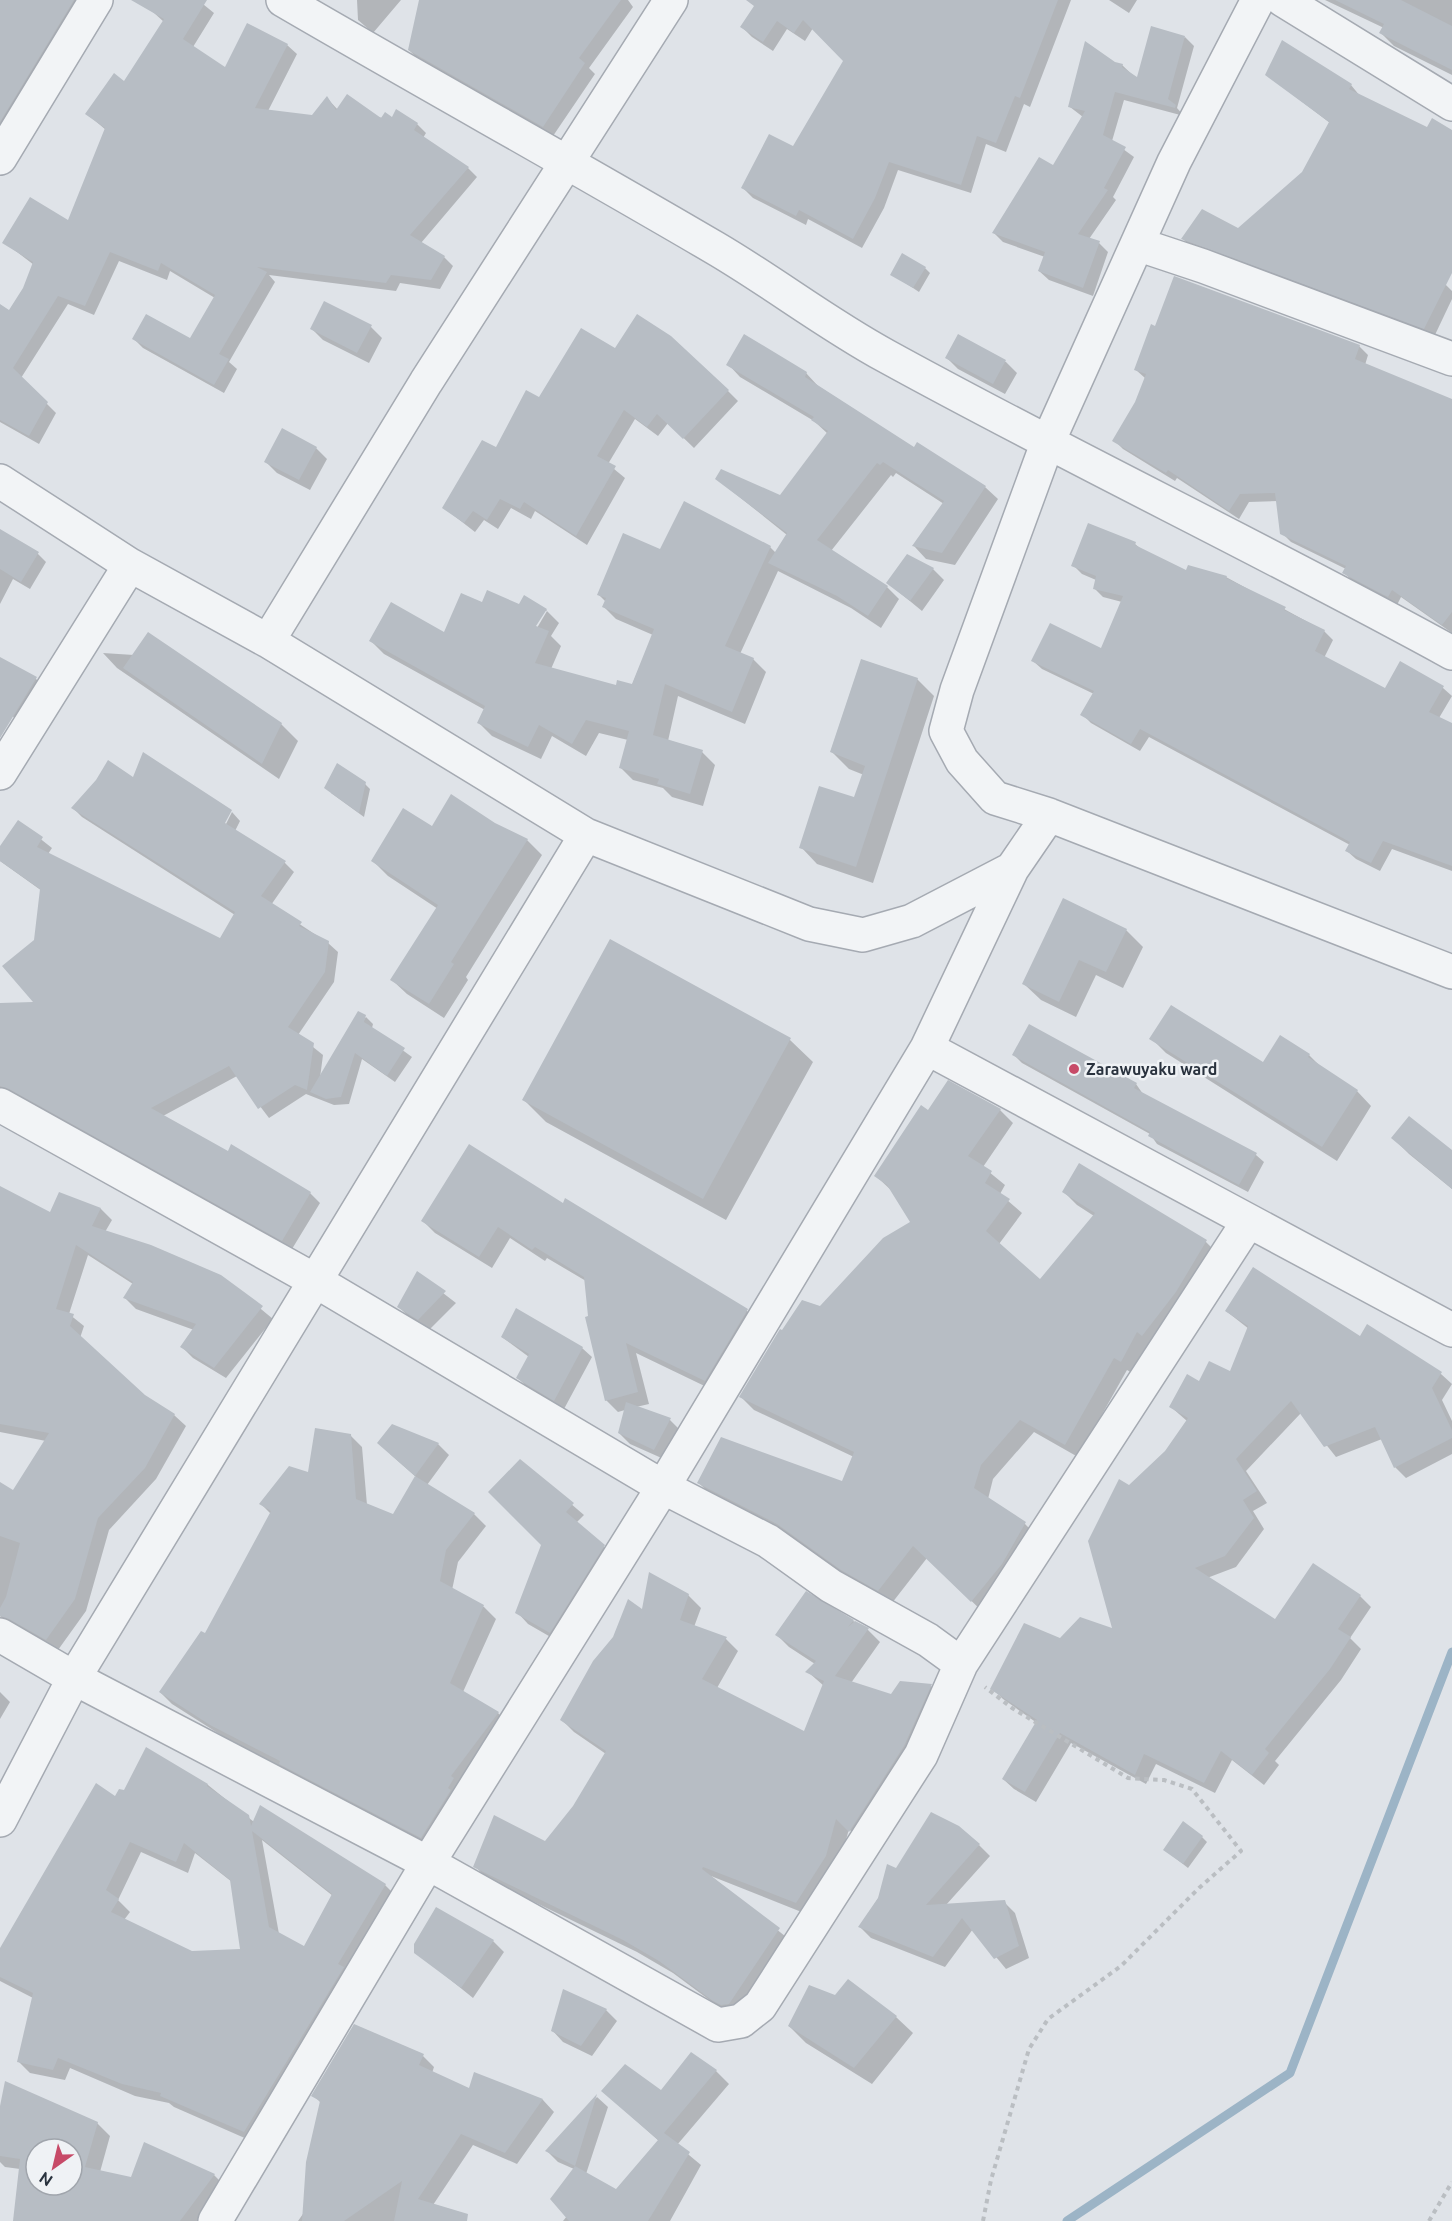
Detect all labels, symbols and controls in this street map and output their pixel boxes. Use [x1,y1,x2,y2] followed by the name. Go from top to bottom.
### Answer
[1086,1060,1217,1078] place label: Zarawuyaku ward
[1067,1062,1081,1076] marker: Zarawuyaku ward
[24,2137,84,2197] north arrow
[36,2169,56,2190] text: N

